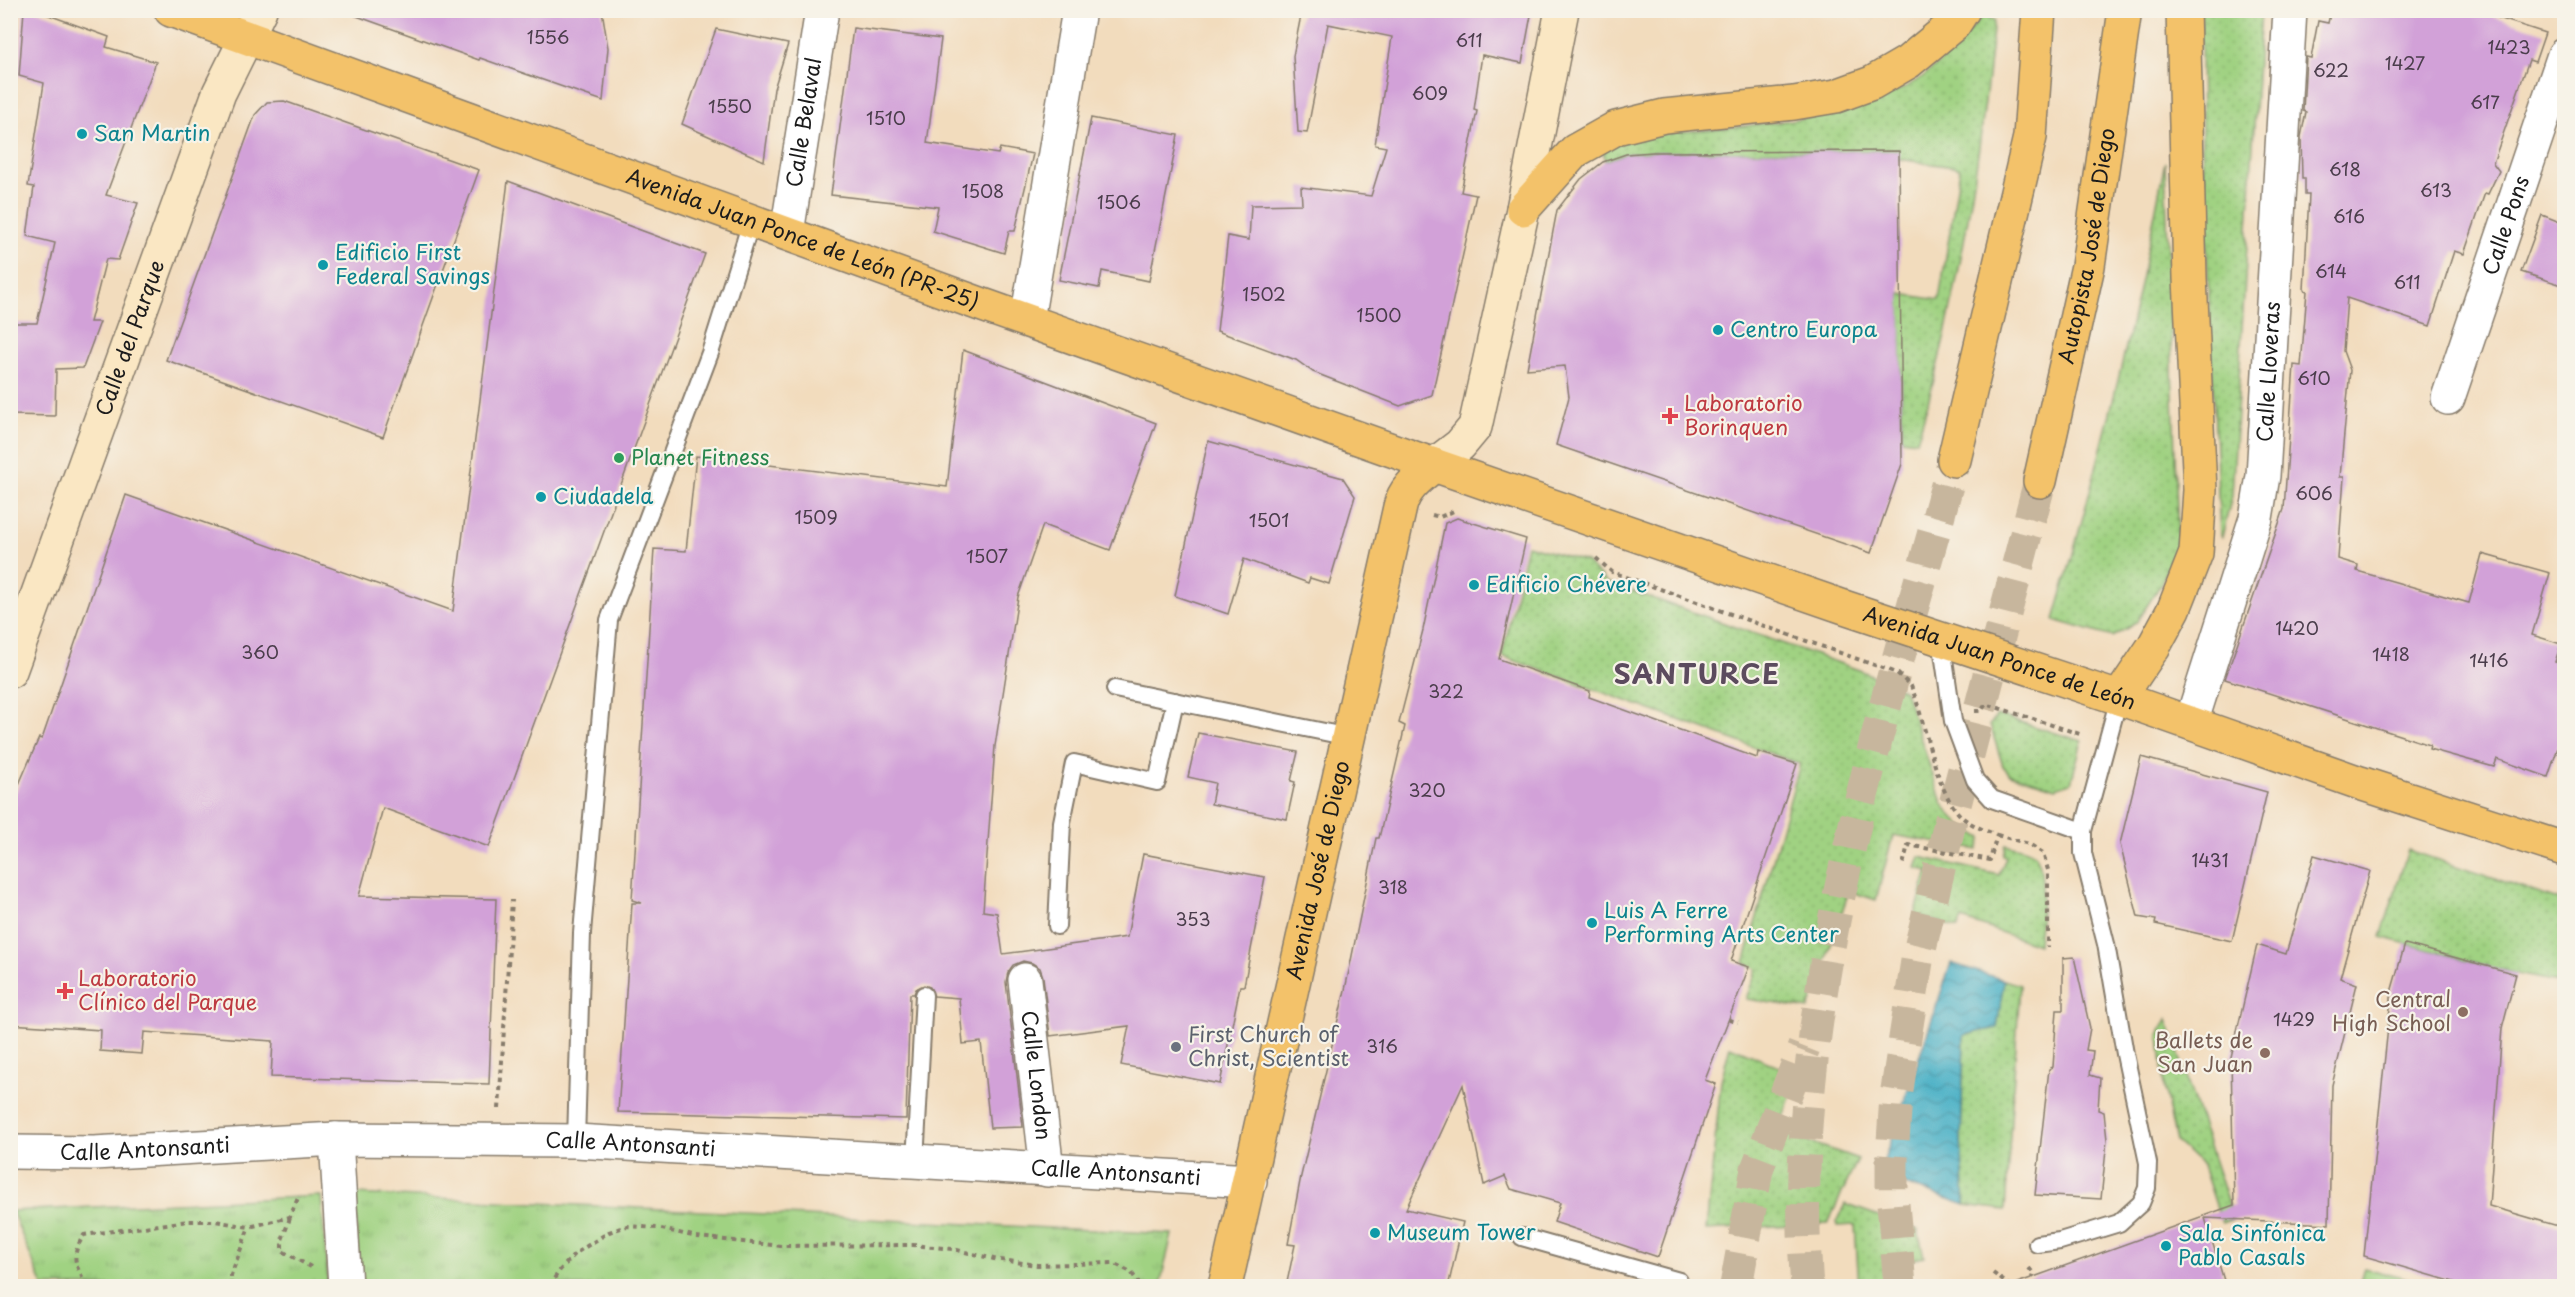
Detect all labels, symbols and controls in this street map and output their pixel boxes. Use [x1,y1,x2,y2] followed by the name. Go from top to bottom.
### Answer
[527,23,569,50] house number: 1556
[1455,26,1483,53] house number: 611
[2488,33,2530,60] house number: 1423
[2385,49,2425,76] house number: 1427
[776,55,828,189] street label: Calle Belaval
[2313,56,2349,83] house number: 622
[1412,79,1448,106] house number: 609
[2470,88,2500,115] house number: 617
[708,92,752,119] house number: 1550
[866,104,906,131] house number: 1510
[94,116,210,148] place label: San Martin
[2049,126,2122,366] street label: Autopista José de Diego
[75,127,89,141] marker: San Martin
[2329,155,2361,182] house number: 618
[622,159,984,316] street label: Avenida Juan Ponce de León (PR-25)
[2473,171,2536,279] street label: Calle Pons
[2420,176,2452,203] house number: 613
[962,177,1004,204] house number: 1508
[1097,188,1141,215] house number: 1506
[2333,202,2365,229] house number: 616
[335,235,490,291] place label: Edificio First Federal Savings
[86,255,171,420] street label: Calle del Parque
[2315,257,2347,284] house number: 614
[316,258,330,272] marker: Edificio First Federal Savings
[2393,268,2421,295] house number: 611
[1242,280,1286,307] house number: 1502
[1357,301,1401,328] house number: 1500
[2247,301,2287,443] street label: Calle Lloveras
[1730,312,1878,344] place label: Centro Europa
[1711,323,1725,337] marker: Centro Europa
[2297,364,2331,391] house number: 610
[1684,386,1803,442] place label: Laboratorio Borinquen
[1661,407,1679,425] marker: Laboratorio Borinquen
[631,440,770,472] place label: Planet Fitness
[612,451,626,465] marker: Planet Fitness
[553,479,653,511] place label: Ciudadela
[2295,479,2333,506] house number: 606
[534,490,548,504] marker: Ciudadela
[794,503,838,530] house number: 1509
[1249,506,1289,533] house number: 1501
[966,542,1008,569] house number: 1507
[1486,567,1647,599] place label: Edificio Chévere
[1467,578,1481,592] marker: Edificio Chévere
[1859,596,2141,717] street label: Avenida Juan Ponce de León
[2275,614,2319,641] house number: 1420
[241,638,279,665] house number: 360
[2372,640,2410,667] house number: 1418
[2469,646,2509,673] house number: 1416
[1614,652,1780,693] district label: SANTURCE
[1428,677,1464,704] house number: 322
[1276,757,1357,983] street label: Avenida José de Diego
[1408,776,1446,803] house number: 320
[2192,846,2228,873] house number: 1431
[1378,873,1408,900] house number: 318
[1604,893,1839,949] place label: Luis A Ferre Performing Arts Center
[1175,905,1211,932] house number: 353
[1585,916,1599,930] marker: Luis A Ferre Performing Arts Center
[78,961,257,1017] place label: Laboratorio Clínico del Parque
[56,982,74,1000] marker: Laboratorio Clínico del Parque
[2332,982,2451,1038] place label: Central High School
[2273,1005,2315,1032] house number: 1429
[2456,1005,2470,1019] marker: Central High School
[1015,1009,1061,1142] street label: Calle London
[1188,1017,1349,1073] place label: First Church of Christ, Scientist
[2155,1023,2253,1079] place label: Ballets de San Juan
[1366,1032,1398,1059] house number: 316
[1169,1040,1183,1054] marker: First Church of Christ, Scientist
[2258,1046,2272,1060] marker: Ballets de San Juan
[545,1123,717,1163] street label: Calle Antonsanti
[60,1127,231,1167] street label: Calle Antonsanti
[1030,1150,1202,1192] street label: Calle Antonsanti
[1387,1215,1536,1247] place label: Museum Tower
[2178,1216,2326,1272] place label: Sala Sinfónica Pablo Casals
[1368,1226,1382,1240] marker: Museum Tower
[2159,1239,2173,1253] marker: Sala Sinfónica Pablo Casals

